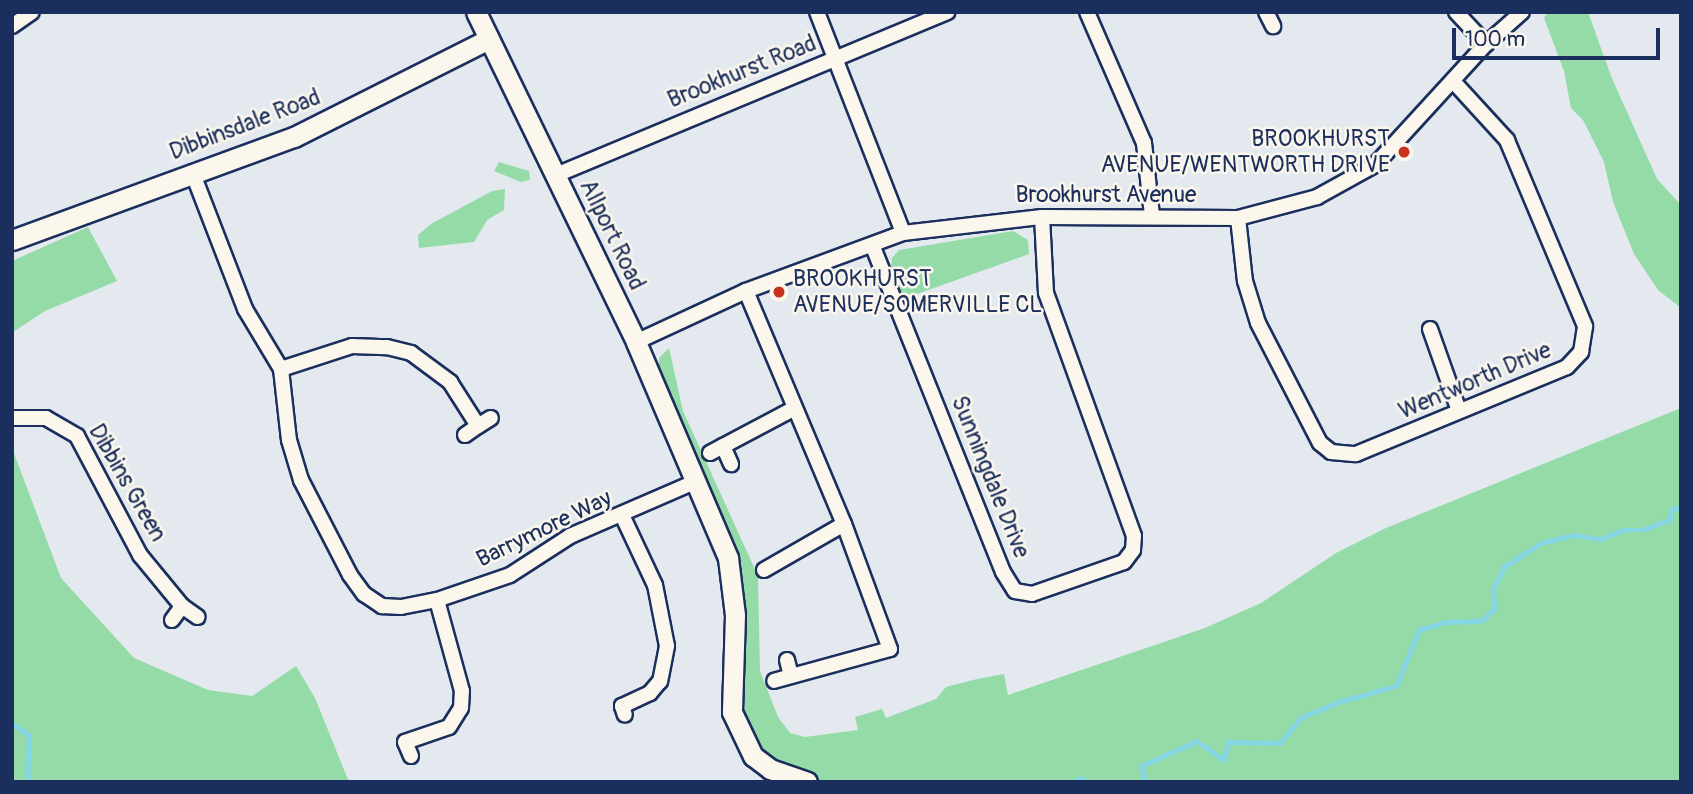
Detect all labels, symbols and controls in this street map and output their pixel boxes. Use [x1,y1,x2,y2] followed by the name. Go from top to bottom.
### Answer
[1455,14,1663,58] scale bar
[1465,26,1525,53] text: 100 m
[664,30,820,114] street label: Brookhurst Road
[166,84,324,166] street label: Dibbinsdale Road
[1101,125,1390,179] place label: BROOKHURST AVENUE/WENTWORTH DRIVE
[1396,144,1412,160] marker: BROOKHURST AVENUE/WENTWORTH DRIVE
[573,175,651,295] street label: Allport Road
[1016,181,1196,209] street label: Brookhurst Avenue
[793,265,1042,319] place label: BROOKHURST AVENUE/SOMERVILLE CL
[771,284,787,300] marker: BROOKHURST AVENUE/SOMERVILLE CL
[1395,336,1555,426] street label: Wentworth Drive
[945,392,1035,562] street label: Sunningdale Drive
[82,419,172,547] street label: Dibbins Green
[472,484,616,574] street label: Barrymore Way

